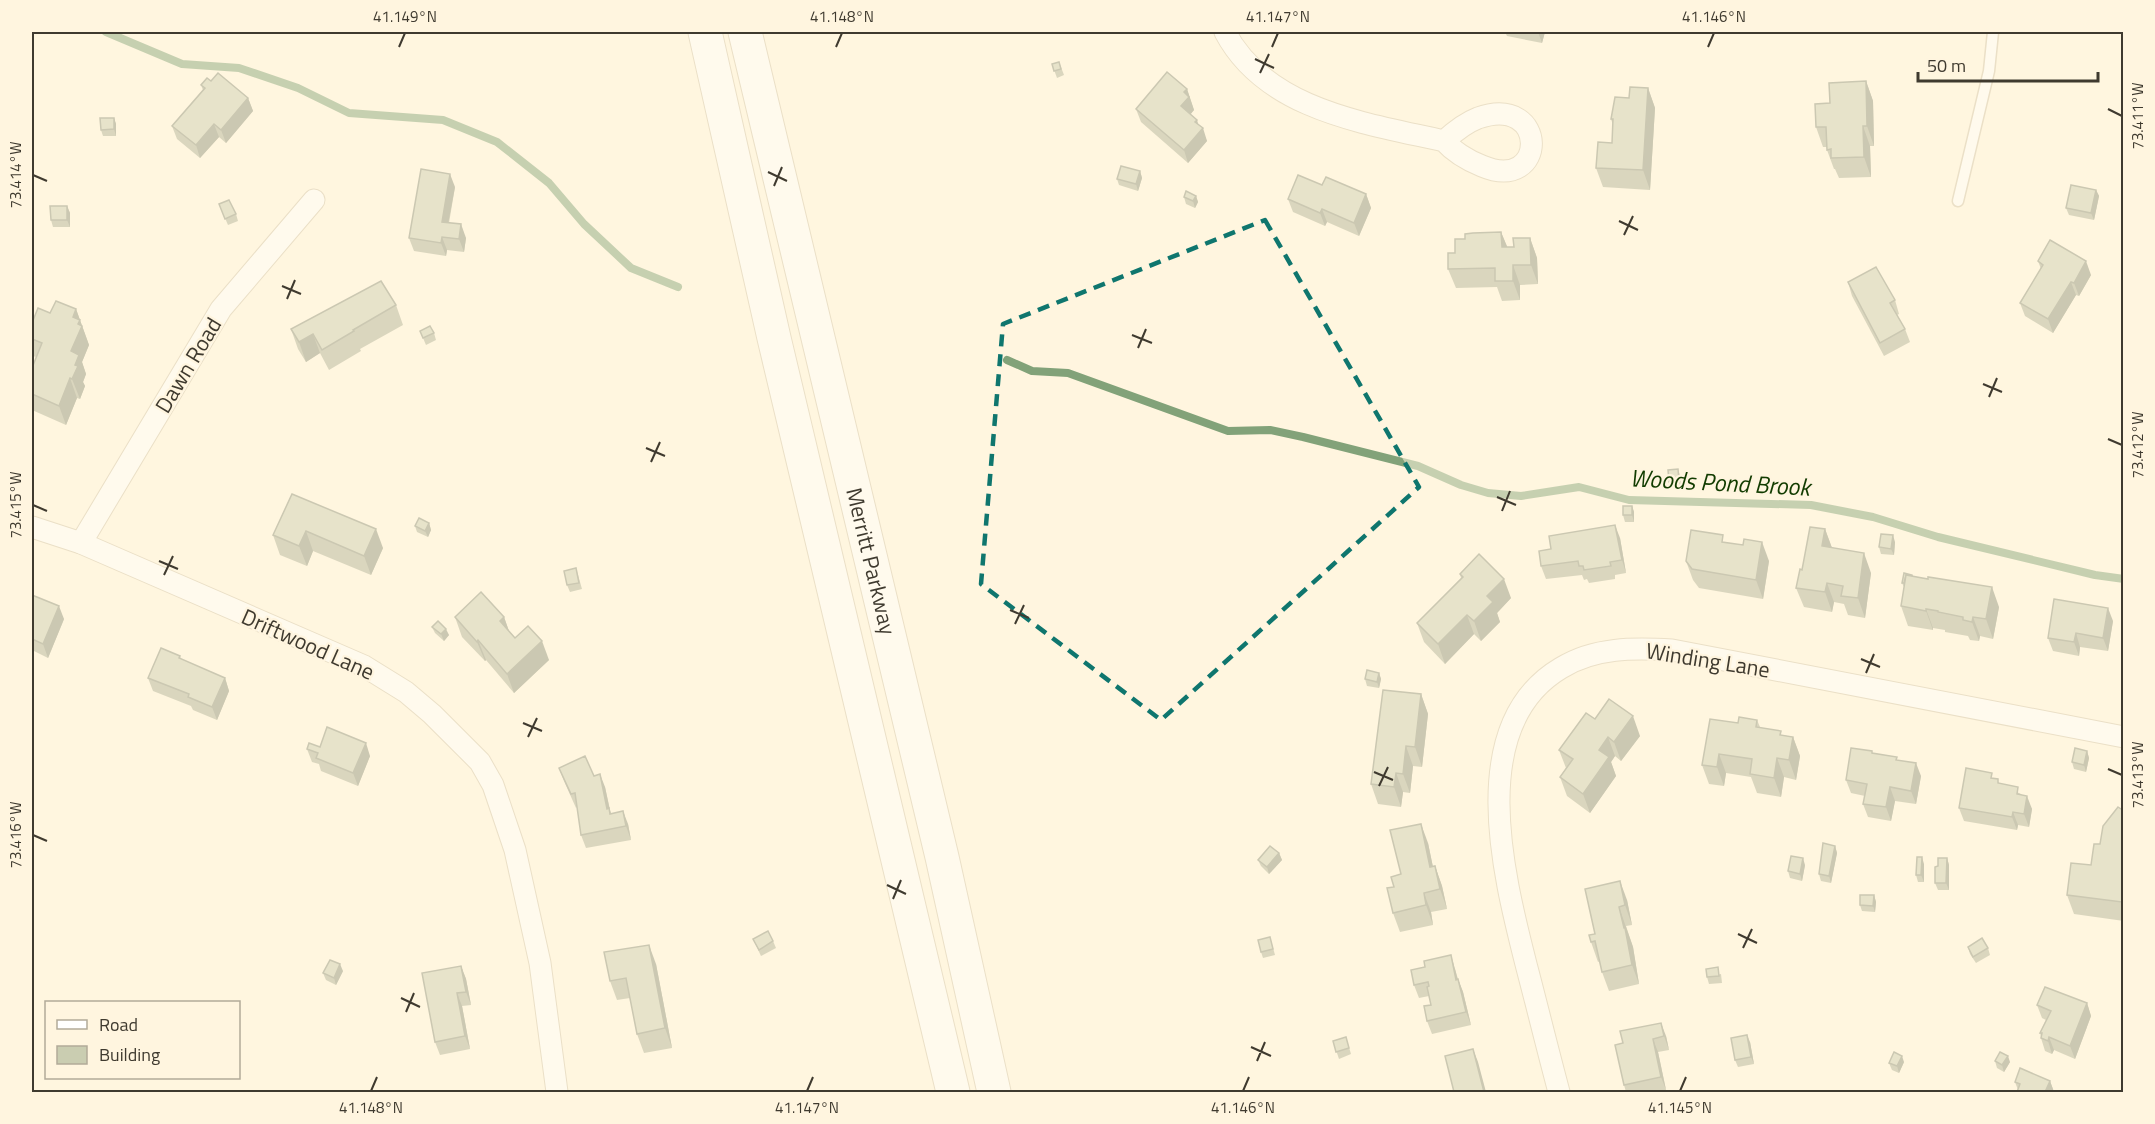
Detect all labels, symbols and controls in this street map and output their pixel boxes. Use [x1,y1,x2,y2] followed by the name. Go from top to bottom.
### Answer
[373,5,437,28] text: 41.149°N
[810,5,874,28] text: 41.148°N
[1246,5,1310,28] text: 41.147°N
[1682,5,1746,28] text: 41.146°N
[1918,45,2098,83] scale bar
[1927,52,1966,79] text: 50 m
[2126,83,2149,149] text: 73.411°W
[4,142,27,208] text: 73.414°W
[146,311,230,419] street label: Dawn Road
[2126,412,2149,478] text: 73.412°W
[1629,459,1814,505] water label: Woods Pond Brook
[4,472,27,538] text: 73.415°W
[837,484,905,638] street label: Merritt Parkway
[236,599,380,689] street label: Driftwood Lane
[1644,633,1772,687] street label: Winding Lane
[2126,742,2149,808] text: 73.413°W
[4,802,27,868] text: 73.416°W
[45,1001,240,1079] legend
[99,1011,138,1038] text: Road
[99,1041,160,1068] text: Building
[339,1096,403,1119] text: 41.148°N
[775,1096,839,1119] text: 41.147°N
[1211,1096,1275,1119] text: 41.146°N
[1648,1096,1712,1119] text: 41.145°N

